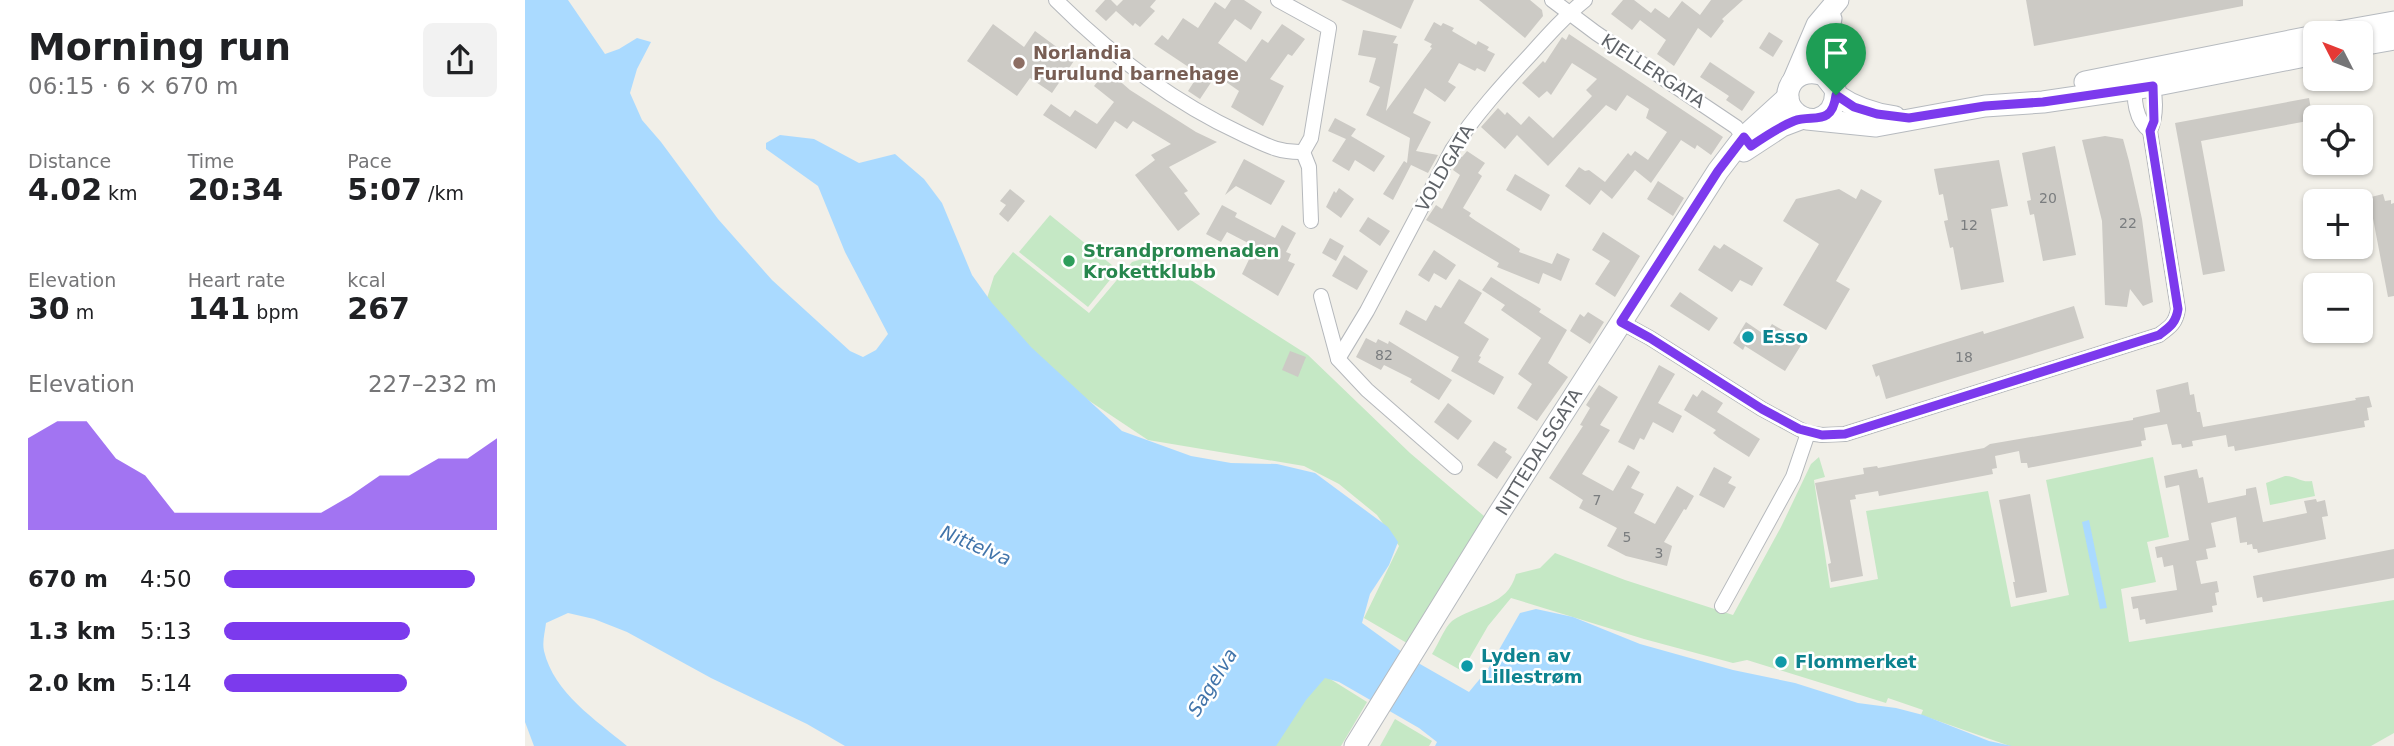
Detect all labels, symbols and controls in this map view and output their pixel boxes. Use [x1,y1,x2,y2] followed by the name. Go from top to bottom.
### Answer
[2303,21,2373,91] north arrow
[2303,21,2373,343] map controls
[423,23,497,97] button: share
[1806,23,1866,95] pin
[28,25,291,69] text: Morning run
[1598,29,1710,112] street label: KJELLERGATA
[1817,34,1855,72] icon: arrive
[1033,42,1239,84] place label: Norlandia Furulund barnehage
[1011,55,1027,71] marker: Norlandia Furulund barnehage
[28,73,238,99] text: 06:15 · 6 × 670 m
[2303,105,2373,175] button: locate
[1411,120,1478,215] street label: VOLDGATA
[28,150,111,172] text: Distance
[188,150,234,172] text: Time
[347,150,392,172] text: Pace
[28,172,102,207] text: 4.02
[188,172,283,207] text: 20:34
[347,172,422,207] text: 5:07
[102,182,138,204] text: km
[422,182,464,204] text: /km
[2303,189,2373,259] button: +
[2039,190,2057,206] house number: 20
[2119,215,2137,231] house number: 22
[1960,217,1978,233] house number: 12
[1083,240,1279,282] place label: Strandpromenaden Krokettklubb
[1061,253,1077,269] marker: Strandpromenaden Krokettklubb
[28,269,116,291] text: Elevation
[188,269,285,291] text: Heart rate
[347,269,386,291] text: kcal
[2303,273,2373,343] button: −
[28,291,70,326] text: 30
[188,291,250,326] text: 141
[347,291,410,326] text: 267
[70,301,94,323] text: m
[250,301,299,323] text: bpm
[1762,326,1808,347] place label: Esso
[1740,329,1756,345] marker: Esso
[1375,347,1393,363] house number: 82
[1955,349,1973,365] house number: 18
[28,371,135,397] text: Elevation
[368,371,497,397] text: 227–232 m
[1491,384,1586,519] street label: NITTEDALSGATA
[1593,492,1601,508] house number: 7
[938,520,1014,570] water label: Nittelva
[1623,529,1631,545] house number: 5
[1655,545,1663,561] house number: 3
[28,566,108,592] text: 670 m
[140,566,192,592] text: 4:50
[28,618,116,644] text: 1.3 km
[140,618,192,644] text: 5:13
[1183,644,1241,720] water label: Sagelva
[1481,645,1583,687] place label: Lyden av Lillestrøm
[1795,651,1917,672] place label: Flommerket
[1773,654,1789,670] marker: Flommerket
[1459,658,1475,674] marker: Lyden av Lillestrøm
[28,670,116,696] text: 2.0 km
[140,670,192,696] text: 5:14

